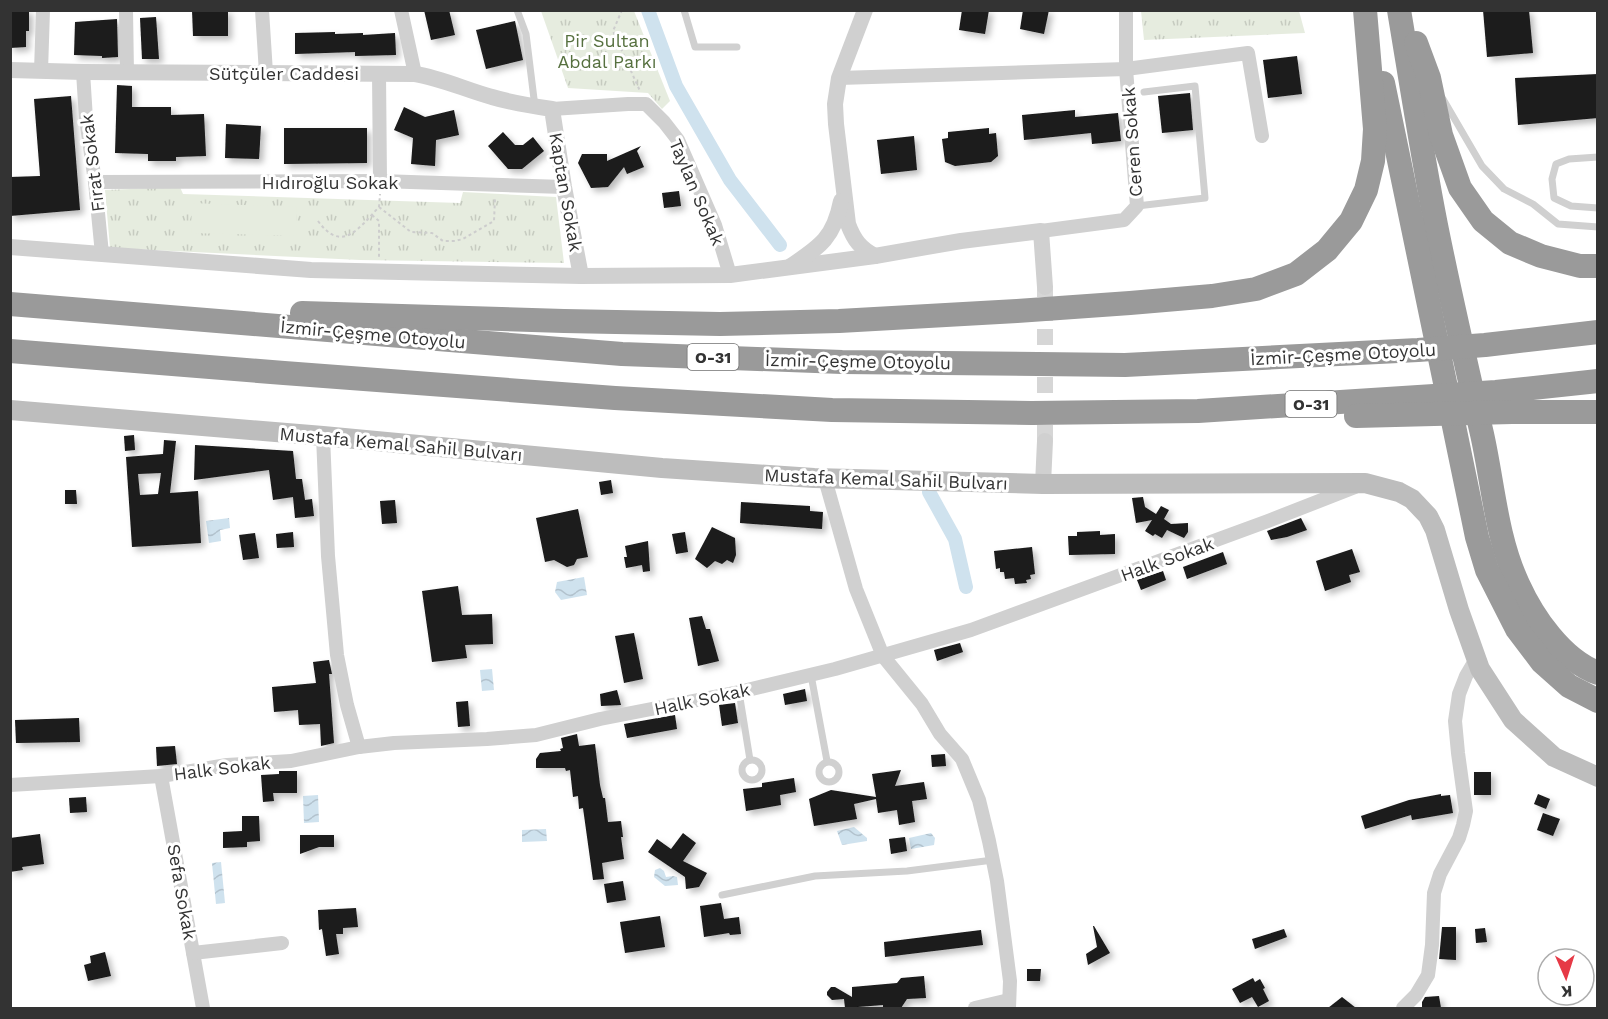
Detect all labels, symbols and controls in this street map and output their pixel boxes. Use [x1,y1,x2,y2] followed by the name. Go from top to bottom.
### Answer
[557,30,657,72] park label: Pir Sultan Abdal Parkı
[209,63,359,84] street label: Sütçüler Caddesi
[1118,86,1146,198] street label: Ceren Sokak
[76,113,108,213] street label: Fırat Sokak
[545,131,587,253] street label: Kaptan Sokak
[665,136,729,248] street label: Taylan Sokak
[261,172,399,193] street label: Hıdıroğlu Sokak
[279,315,467,353] street label: İzmir-Çeşme Otoyolu
[1250,339,1436,369] street label: İzmir-Çeşme Otoyolu
[688,344,738,370] road number: O-31
[765,349,951,373] street label: İzmir-Çeşme Otoyolu
[1286,391,1336,417] road number: O-31
[279,423,523,465] street label: Mustafa Kemal Sahil Bulvarı
[764,464,1008,494] street label: Mustafa Kemal Sahil Bulvarı
[1118,532,1216,586] street label: Halk Sokak
[652,679,752,719] street label: Halk Sokak
[172,752,272,784] street label: Halk Sokak
[163,842,201,942] street label: Sefa Sokak
[1536,947,1596,1007] north arrow
[1561,982,1573,1001] text: K

